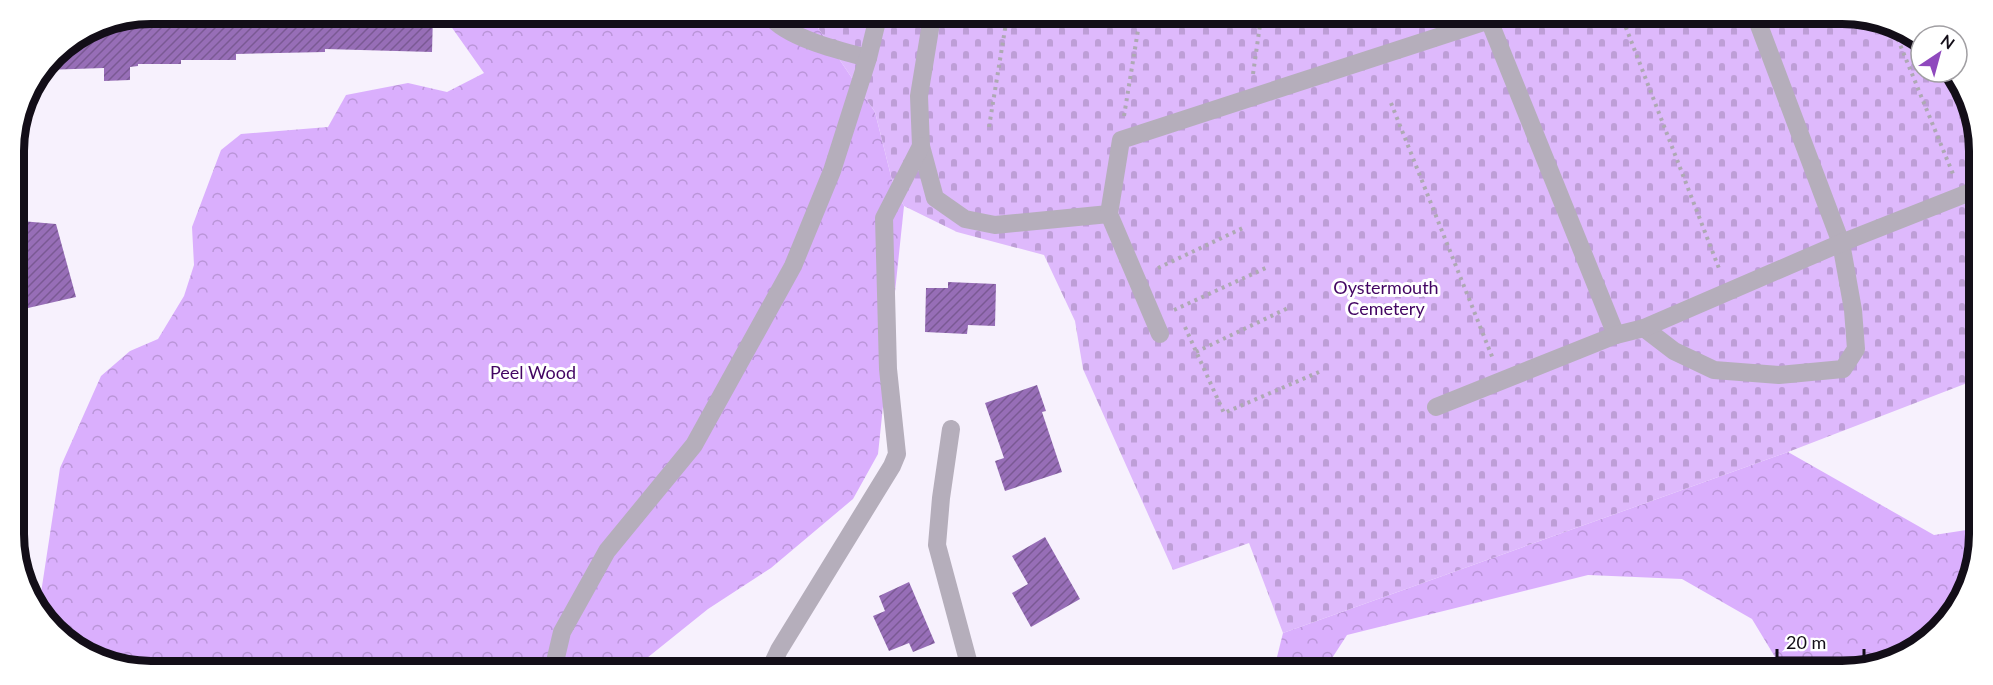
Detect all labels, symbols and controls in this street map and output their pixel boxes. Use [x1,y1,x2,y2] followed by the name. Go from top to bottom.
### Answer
[1909,24,1969,84] north arrow
[1938,30,1959,53] text: N
[1333,276,1439,319] park label: Oystermouth Cemetery
[490,361,576,383] park label: Peel Wood
[1777,622,1864,660] scale bar
[1786,631,1826,653] text: 20 m

